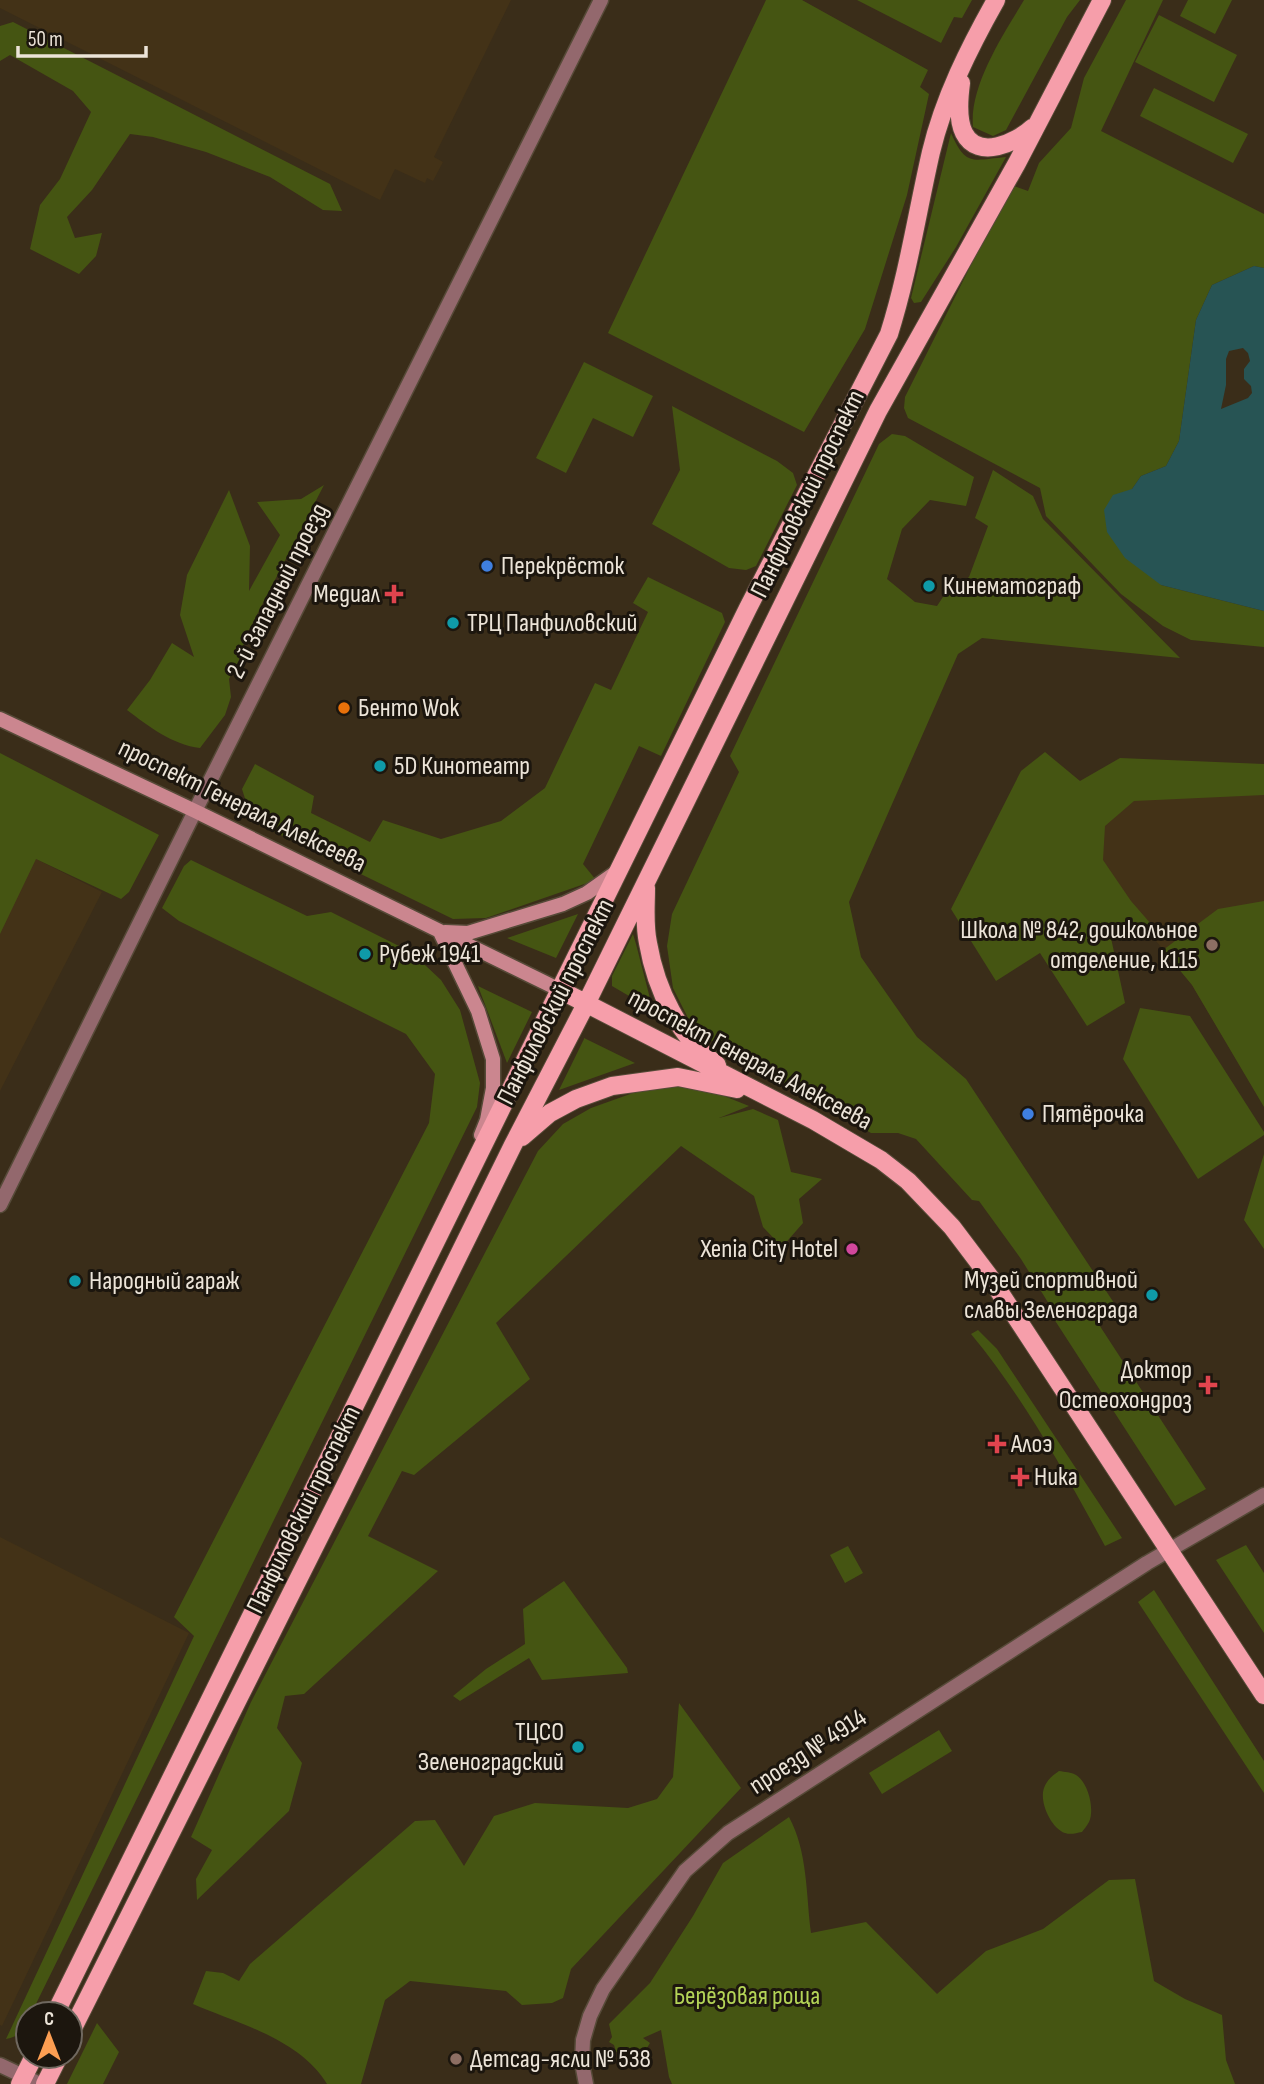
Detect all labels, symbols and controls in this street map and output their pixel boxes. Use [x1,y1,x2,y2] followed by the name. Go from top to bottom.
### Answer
[18,14,145,58] scale bar
[28,27,63,52] text: 50 m
[744,385,872,603] street label: Панфиловский проспект
[220,498,336,684] street label: 2-й Западный проезд
[501,551,625,582] place label: Перекрёсток
[479,558,495,574] marker: Перекрёсток
[943,571,1081,602] place label: Кинематограф
[921,578,937,594] marker: Кинематограф
[313,579,381,610] place label: Медиал
[386,586,402,602] marker: Медиал
[467,608,637,639] place label: ТРЦ Панфиловский
[445,615,461,631] marker: ТРЦ Панфиловский
[358,693,460,724] place label: Бенто Wok
[336,700,352,716] marker: Бенто Wok
[113,733,371,879] street label: проспект Генерала Алексеева
[394,751,530,782] place label: 5D Кинотеатр
[372,758,388,774] marker: 5D Кинотеатр
[491,894,621,1110] street label: Панфиловский проспект
[960,915,1198,976] place label: Школа № 842, дошкольное отделение, к115
[1204,937,1220,953] marker: Школа № 842, дошкольное отделение, к115
[379,939,480,970] place label: Рубеж 1941
[357,946,373,962] marker: Рубеж 1941
[623,983,877,1137] street label: проспект Генерала Алексеева
[1042,1099,1144,1130] place label: Пятёрочка
[1020,1106,1036,1122] marker: Пятёрочка
[699,1234,838,1265] place label: Xenia City Hotel
[844,1241,860,1257] marker: Xenia City Hotel
[964,1265,1138,1326] place label: Музей спортивной славы Зеленограда
[89,1266,240,1297] place label: Народный гараж
[67,1273,83,1289] marker: Народный гараж
[1144,1287,1160,1303] marker: Музей спортивной славы Зеленограда
[1059,1355,1192,1416] place label: Доктор Остеохондроз
[1198,1375,1218,1395] marker: Доктор Остеохондроз
[240,1401,368,1619] street label: Панфиловский проспект
[1010,1429,1053,1460] place label: Алоэ
[989,1436,1005,1452] marker: Алоэ
[1034,1462,1078,1493] place label: Ника
[1012,1469,1028,1485] marker: Ника
[744,1703,873,1801] street label: проезд № 4914
[418,1717,564,1778] place label: ТЦСО Зеленоградский
[570,1739,586,1755] marker: ТЦСО Зеленоградский
[674,1981,820,2012] park label: Берёзовая роща
[14,2000,84,2070] north arrow
[44,2008,54,2031] text: С
[470,2044,651,2075] place label: Детсад-ясли № 538
[448,2051,464,2067] marker: Детсад-ясли № 538

